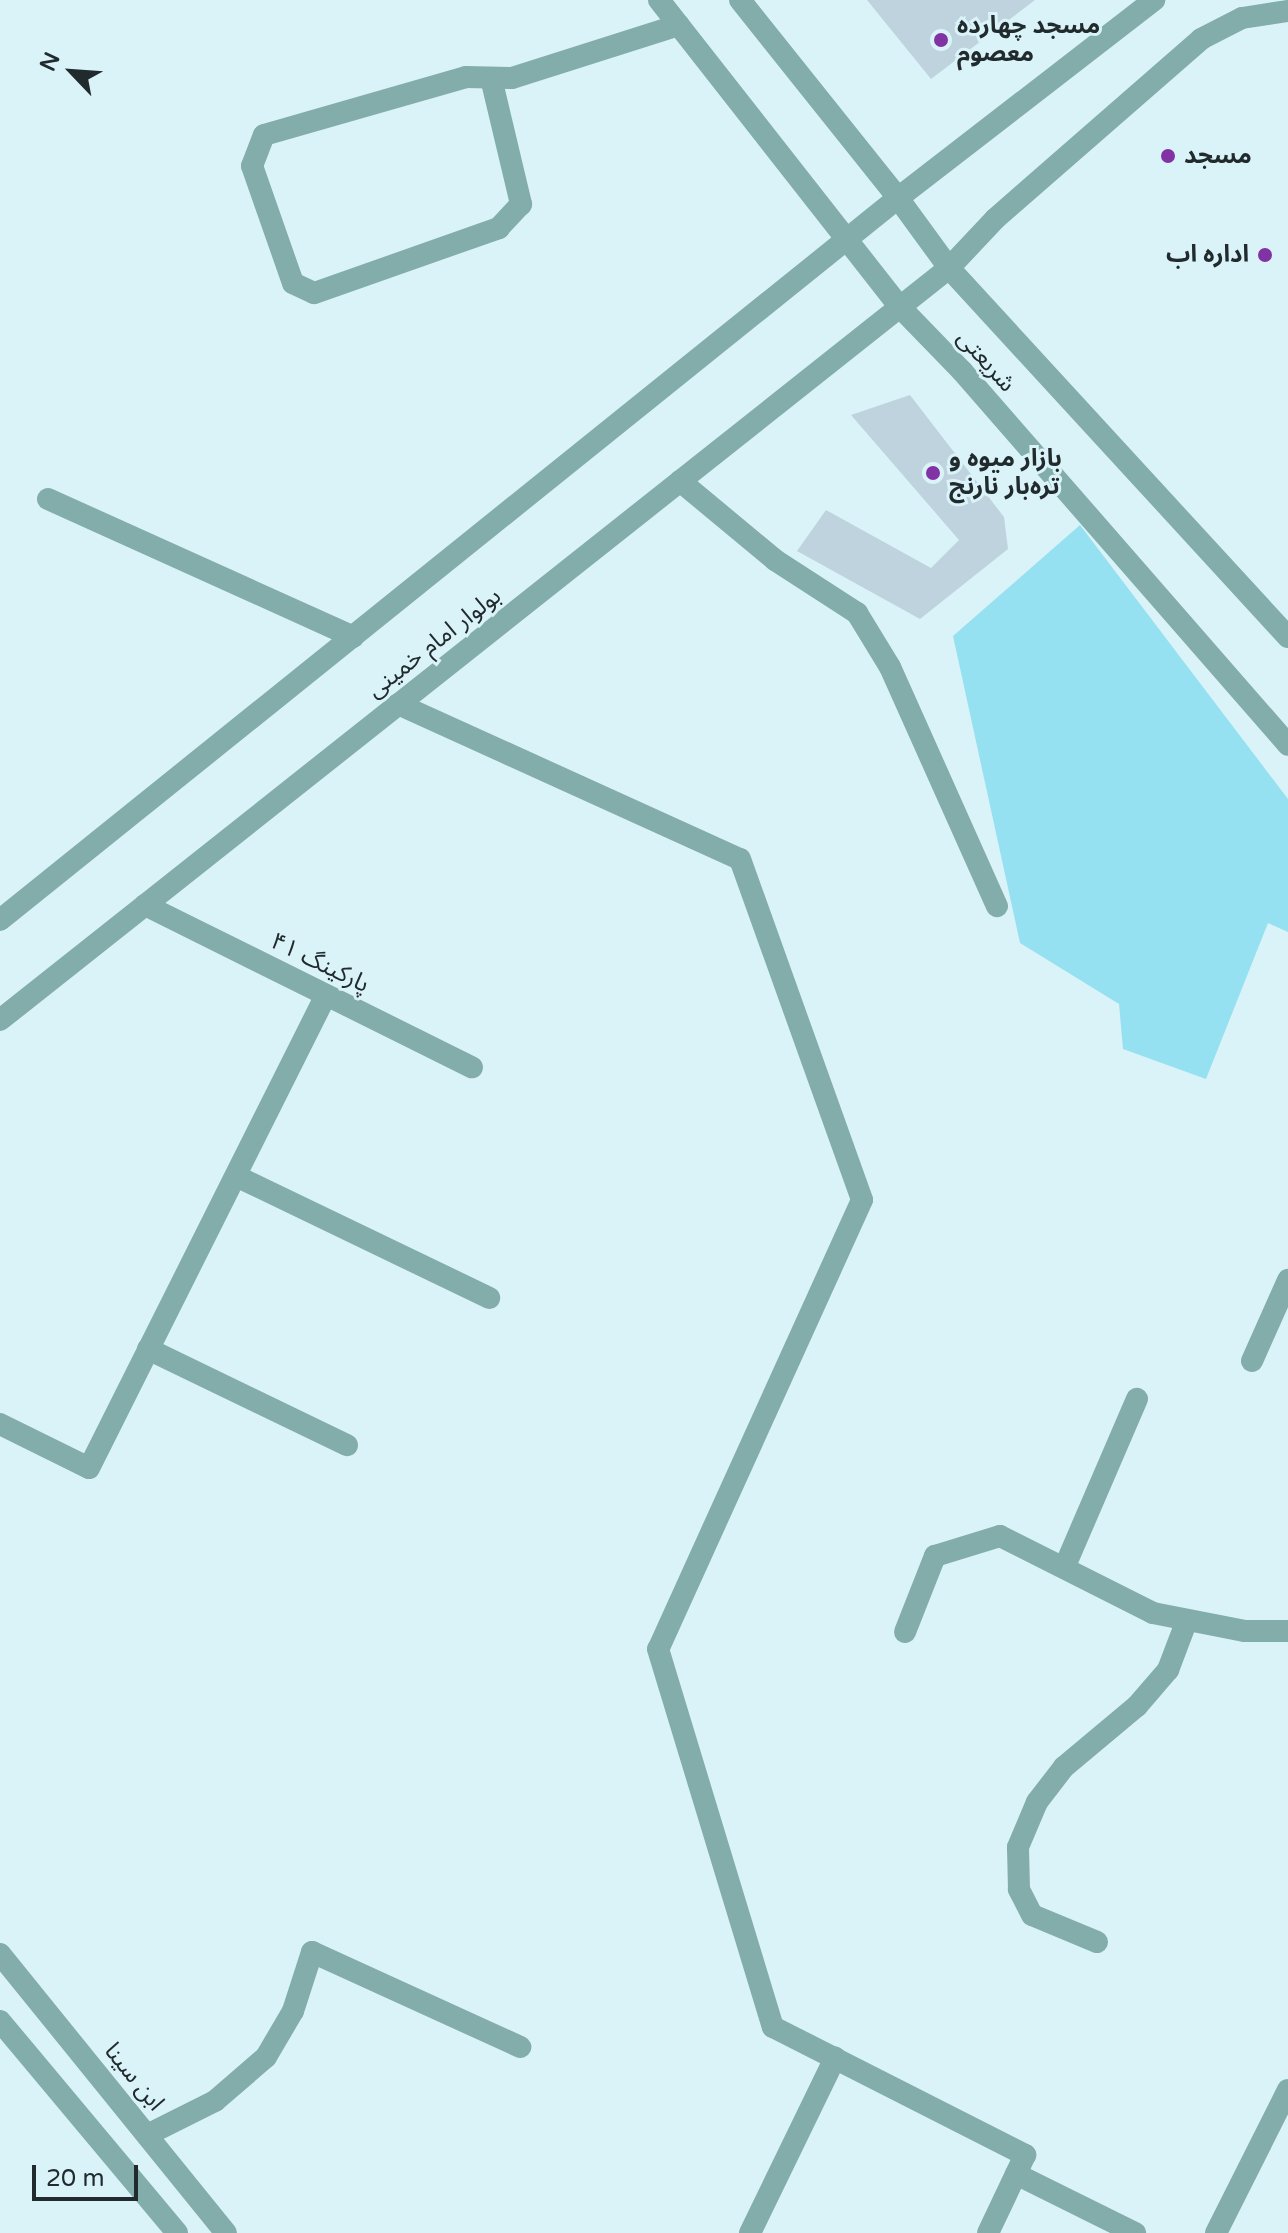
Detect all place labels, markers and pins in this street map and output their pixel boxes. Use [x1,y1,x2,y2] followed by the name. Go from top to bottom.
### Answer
[957,12,1100,68] place label: مسجد چهارده معصوم
[932,31,950,49] marker: مسجد چهارده معصوم
[1184,142,1252,170] place label: مسجد
[1159,147,1177,165] marker: مسجد
[1166,241,1249,269] place label: اداره اب
[1256,246,1274,264] marker: اداره اب
[949,445,1062,501] place label: بازار میوه و تره‌بار نارنج
[924,464,942,482] marker: بازار میوه و تره‌بار نارنج

